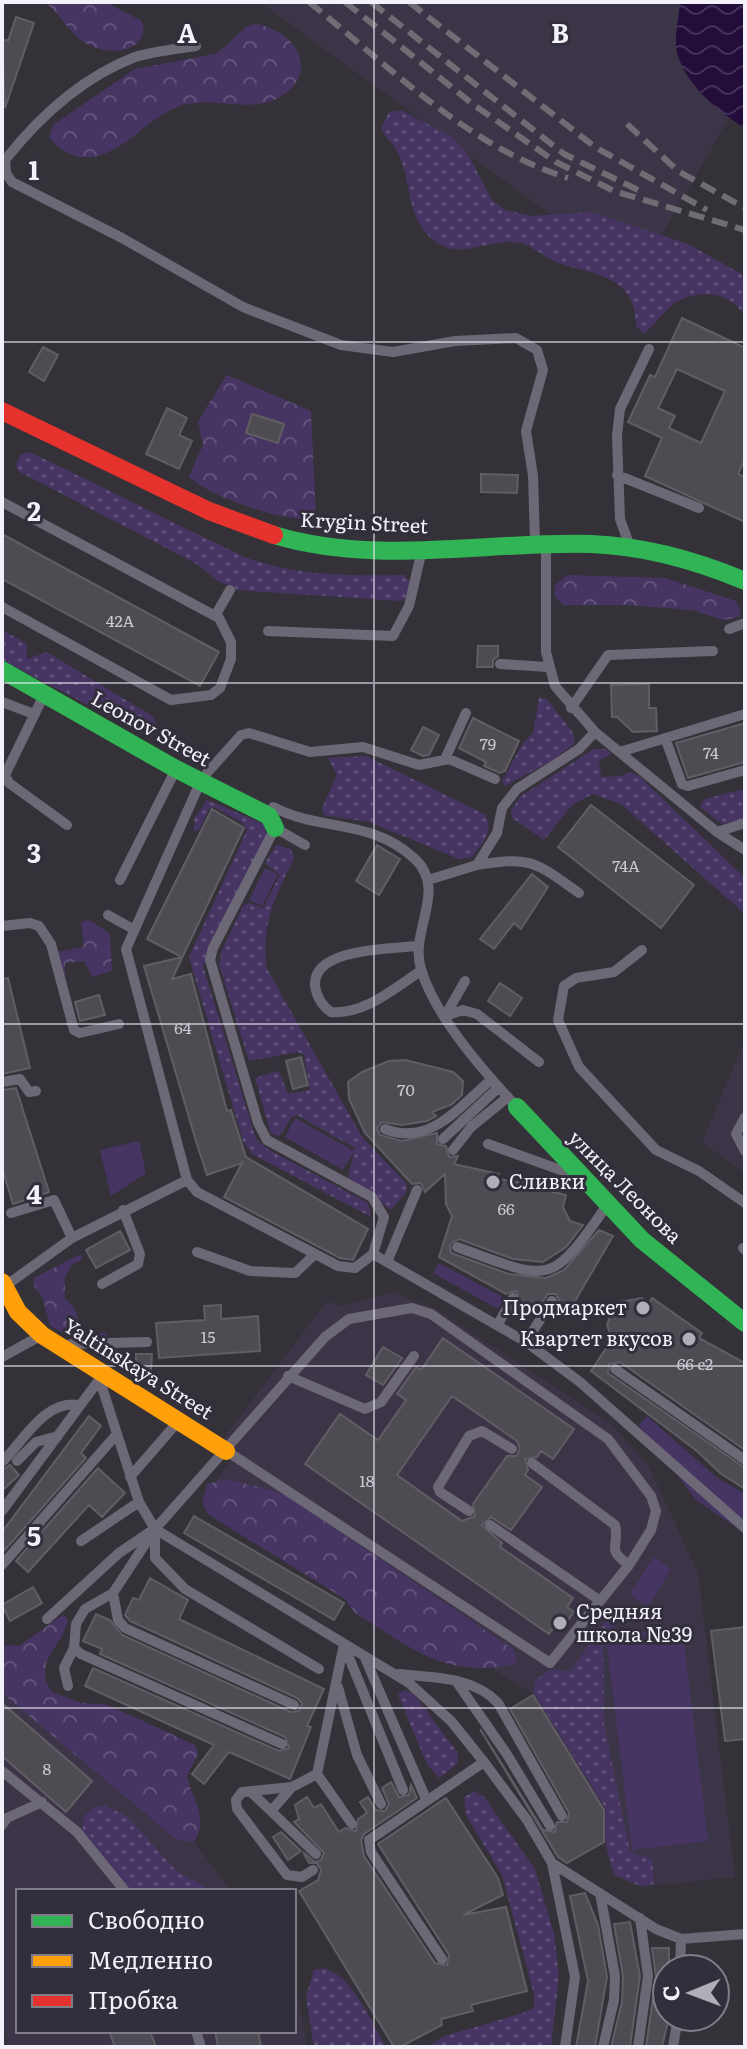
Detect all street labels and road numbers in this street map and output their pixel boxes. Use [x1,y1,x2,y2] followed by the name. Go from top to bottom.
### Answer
[299,503,429,539] street label: Krygin Street
[87,682,217,772] street label: Leonov Street
[563,1122,690,1249] street label: улица Леонова
[58,1309,220,1425] street label: Yaltinskaya Street

